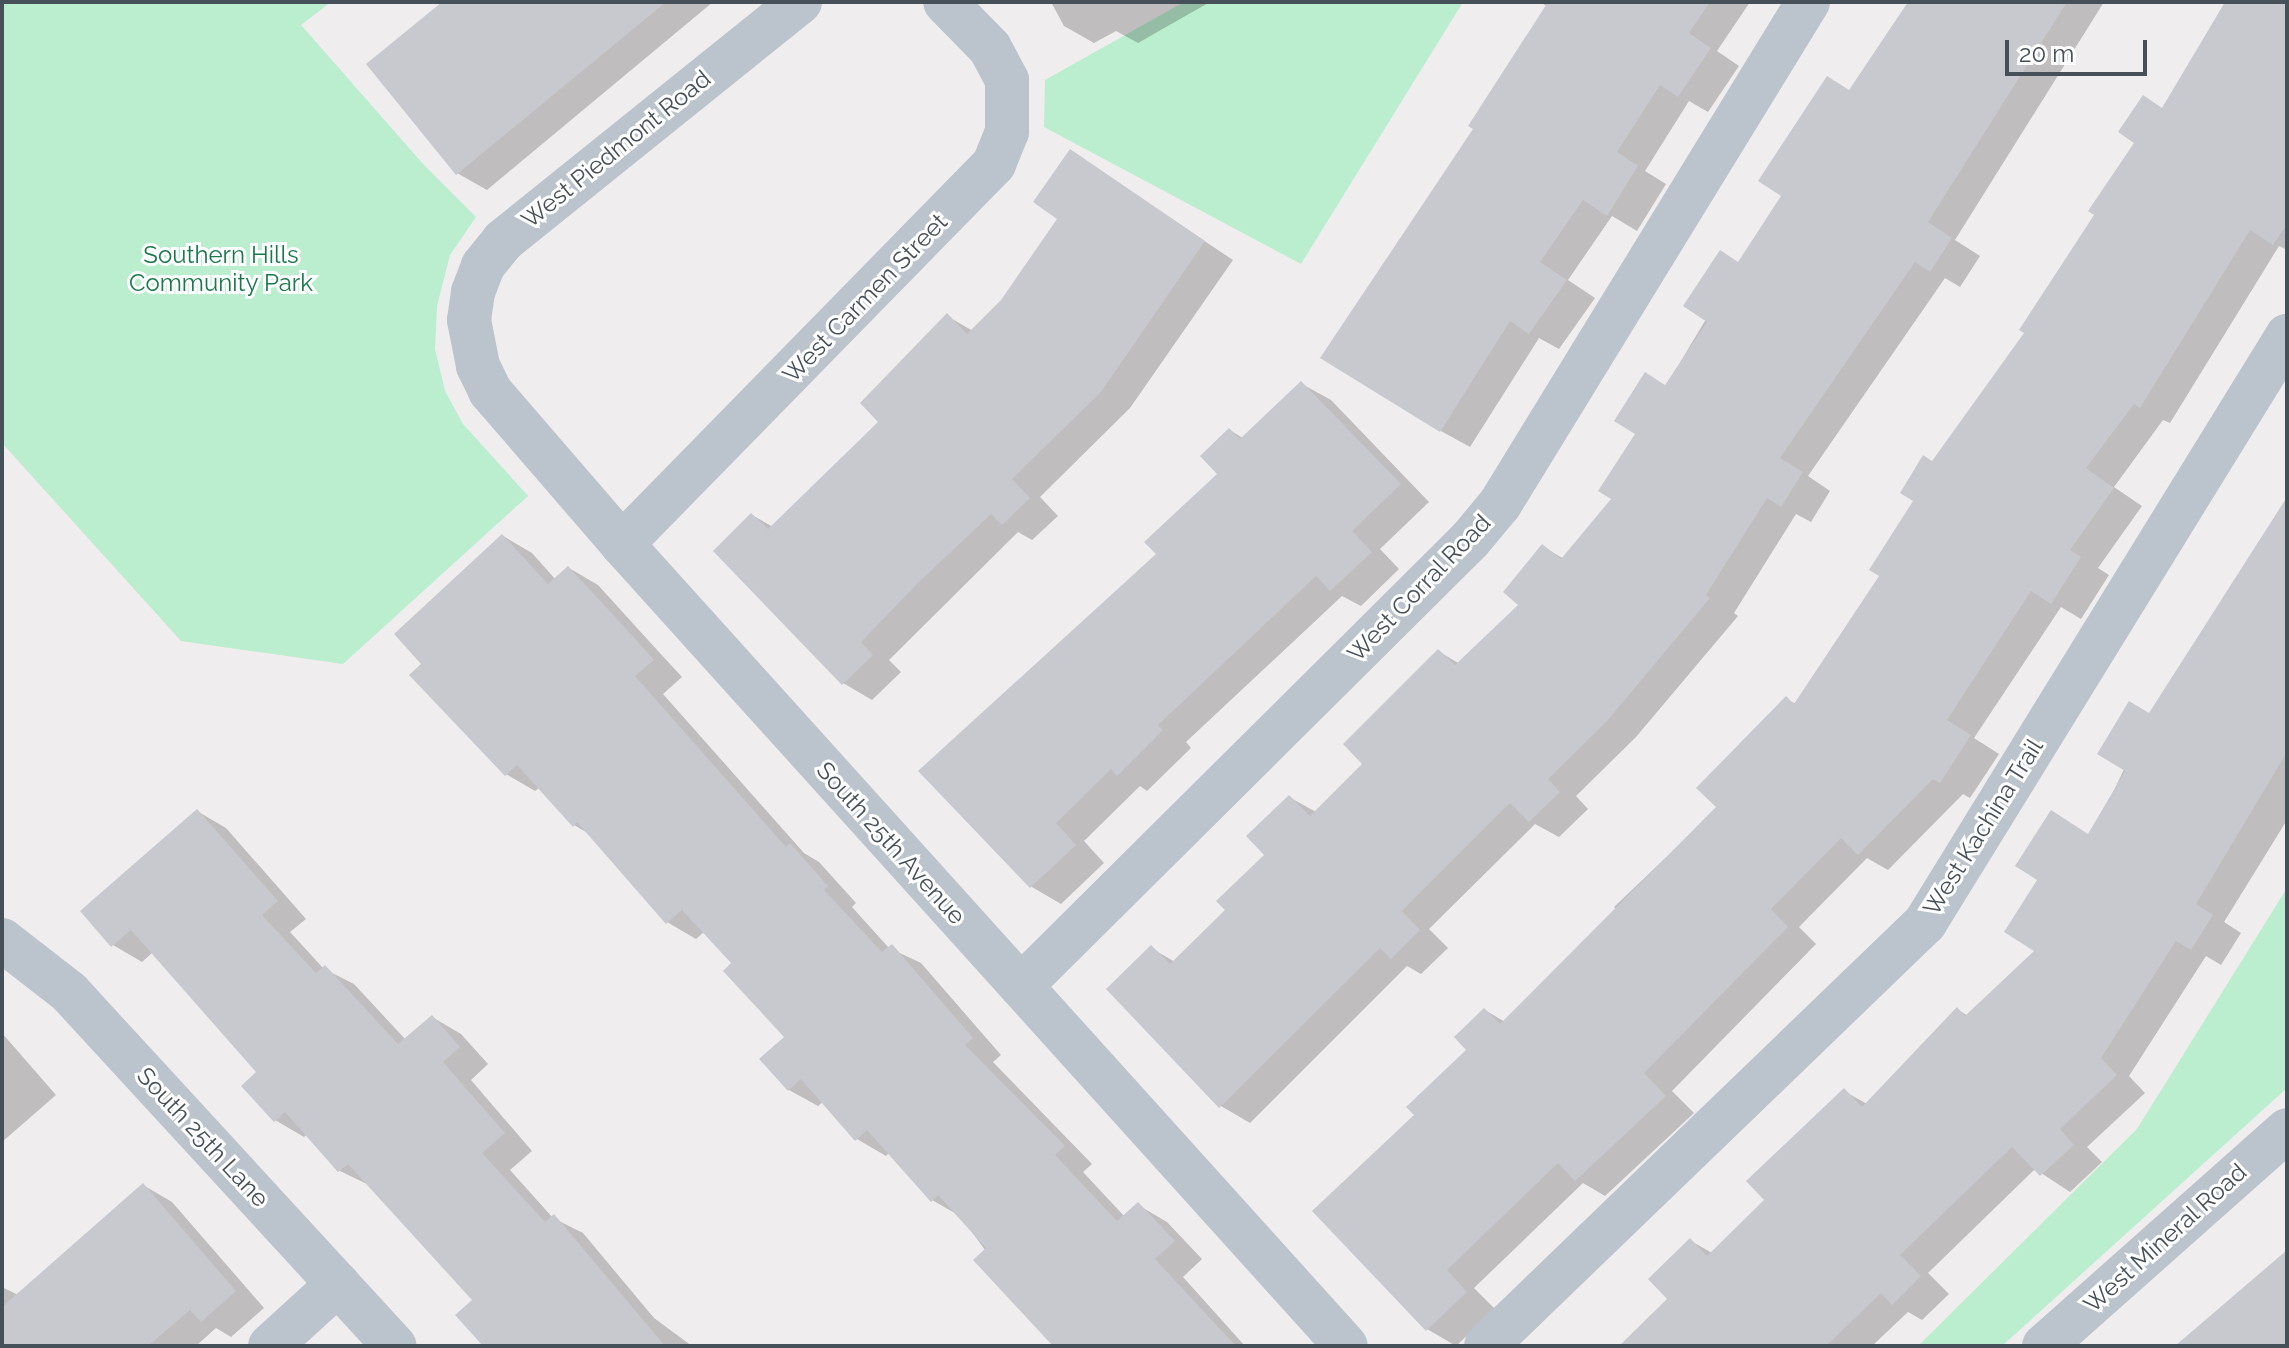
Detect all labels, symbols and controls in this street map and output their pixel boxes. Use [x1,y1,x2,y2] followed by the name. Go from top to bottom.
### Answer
[2009,24,2151,74] scale bar
[2019,39,2074,68] text: 20 m
[516,64,716,234] street label: West Piedmont Road
[777,207,953,389] street label: West Carmen Street
[129,241,313,297] park label: Southern Hills Community Park
[1341,508,1497,668] street label: West Corral Road
[1917,733,2049,921] street label: West Kachina Trail
[810,756,972,930] street label: South 25th Avenue
[131,1061,275,1213] street label: South 25th Lane
[2078,1157,2252,1319] street label: West Mineral Road

